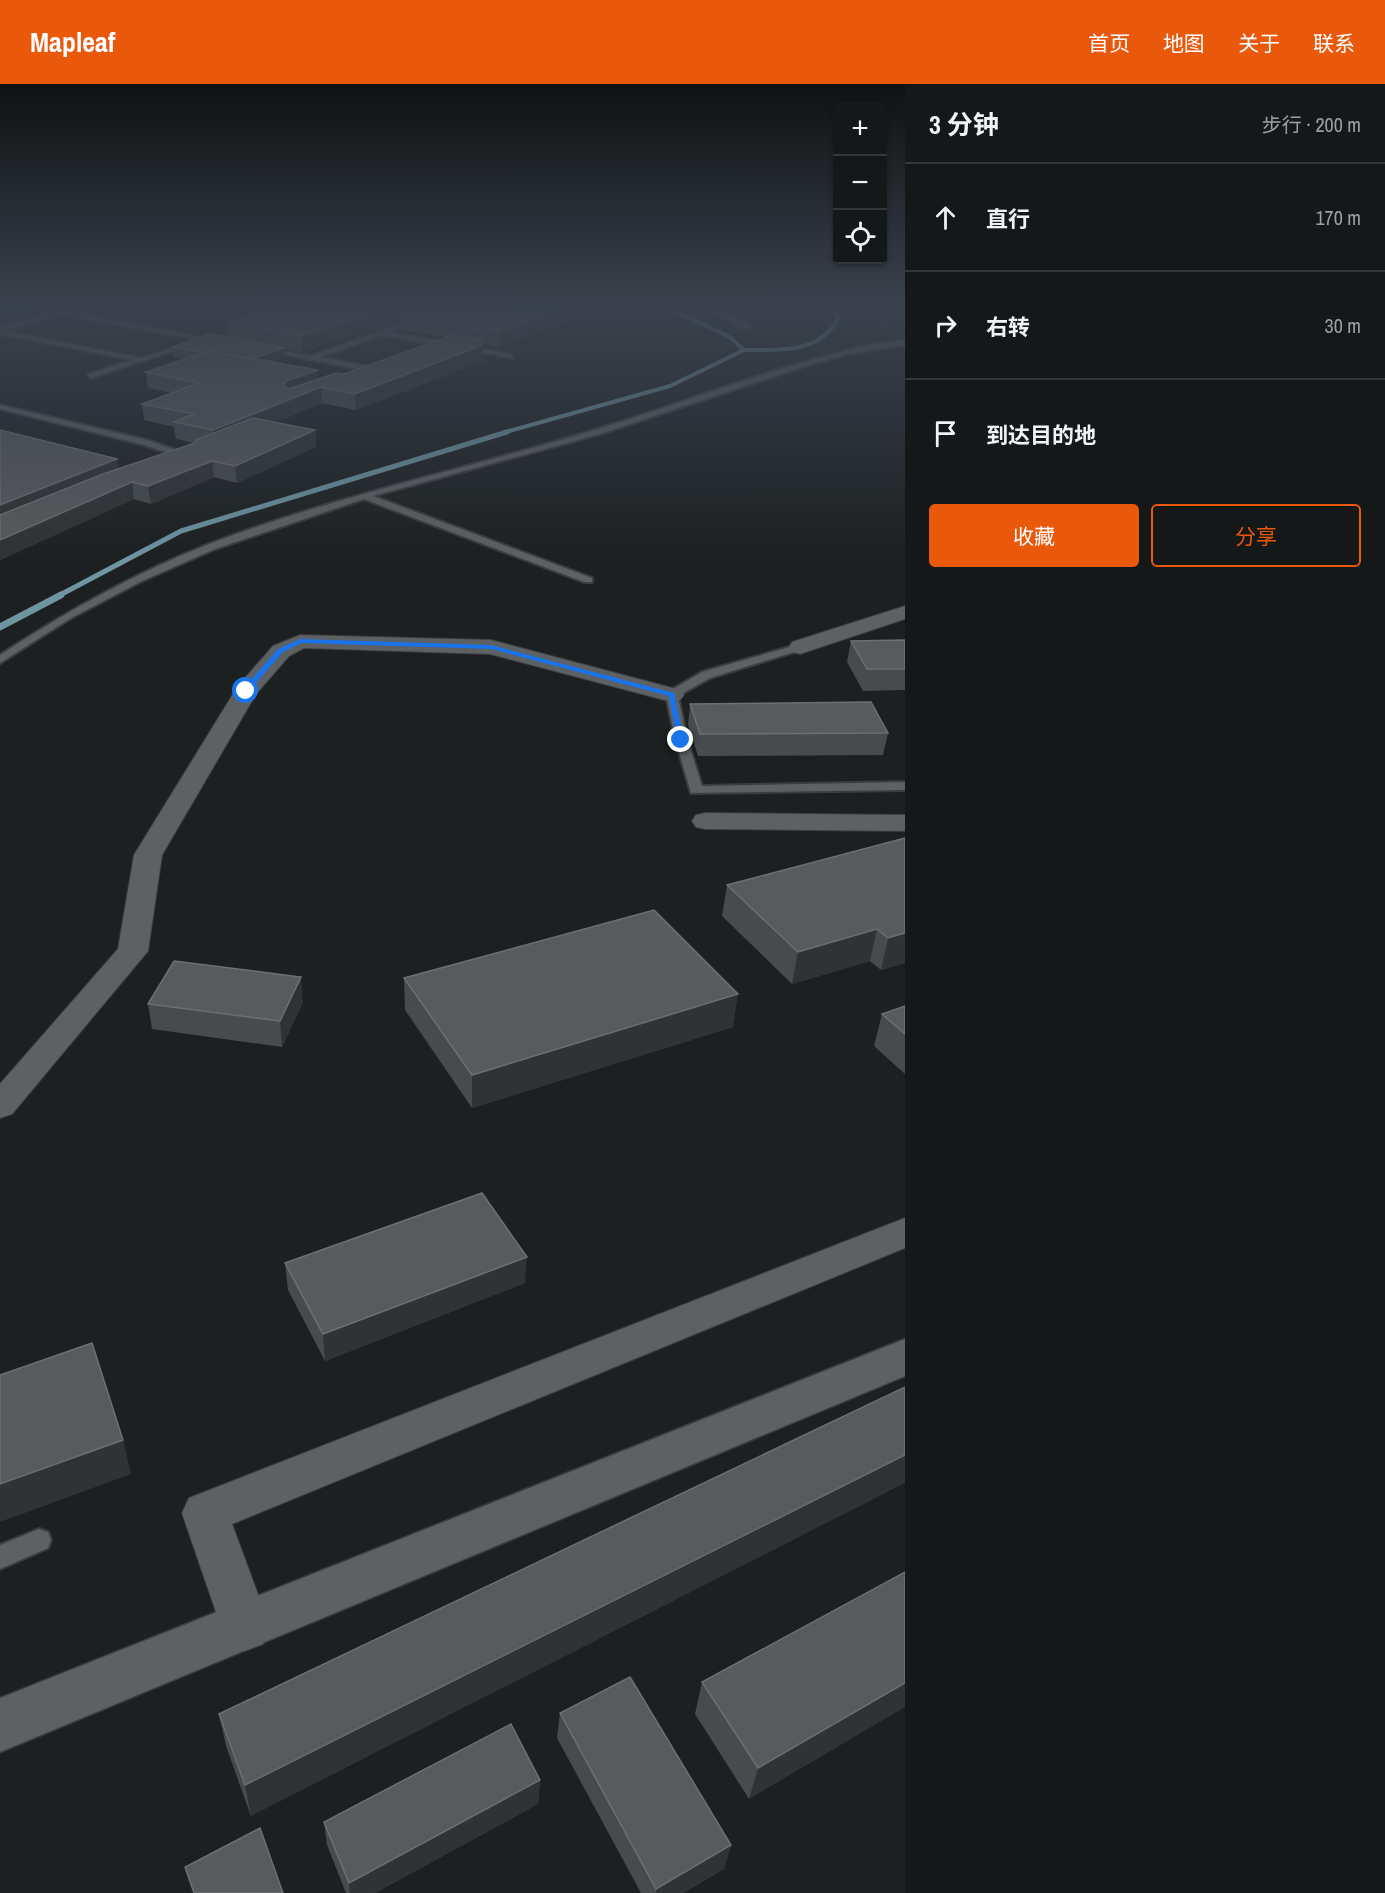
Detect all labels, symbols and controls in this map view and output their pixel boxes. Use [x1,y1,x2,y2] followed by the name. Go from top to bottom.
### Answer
[30,23,115,61] text: Mapleaf
[1088,29,1130,58] text: 首页
[1163,29,1205,58] text: 地图
[1238,29,1280,58] text: 关于
[1313,29,1355,58] text: 联系
[833,102,887,264] map controls
[833,102,887,156] button: +
[929,107,999,142] text: 3 分钟
[1262,111,1361,138] text: 步行 · 200 m
[833,156,887,210] button: −
[929,201,962,234] icon: ahead
[986,204,1030,234] text: 直行
[1315,204,1361,231] text: 170 m
[833,210,887,264] button: locate
[929,309,962,342] icon: right
[986,312,1030,342] text: 右转
[1325,312,1361,339] text: 30 m
[929,417,962,450] icon: arrive
[986,420,1096,450] text: 到达目的地
[929,504,1139,567] button: 收藏
[1151,504,1361,567] button: 分享
[232,677,258,703] route start
[667,726,693,752] route end

